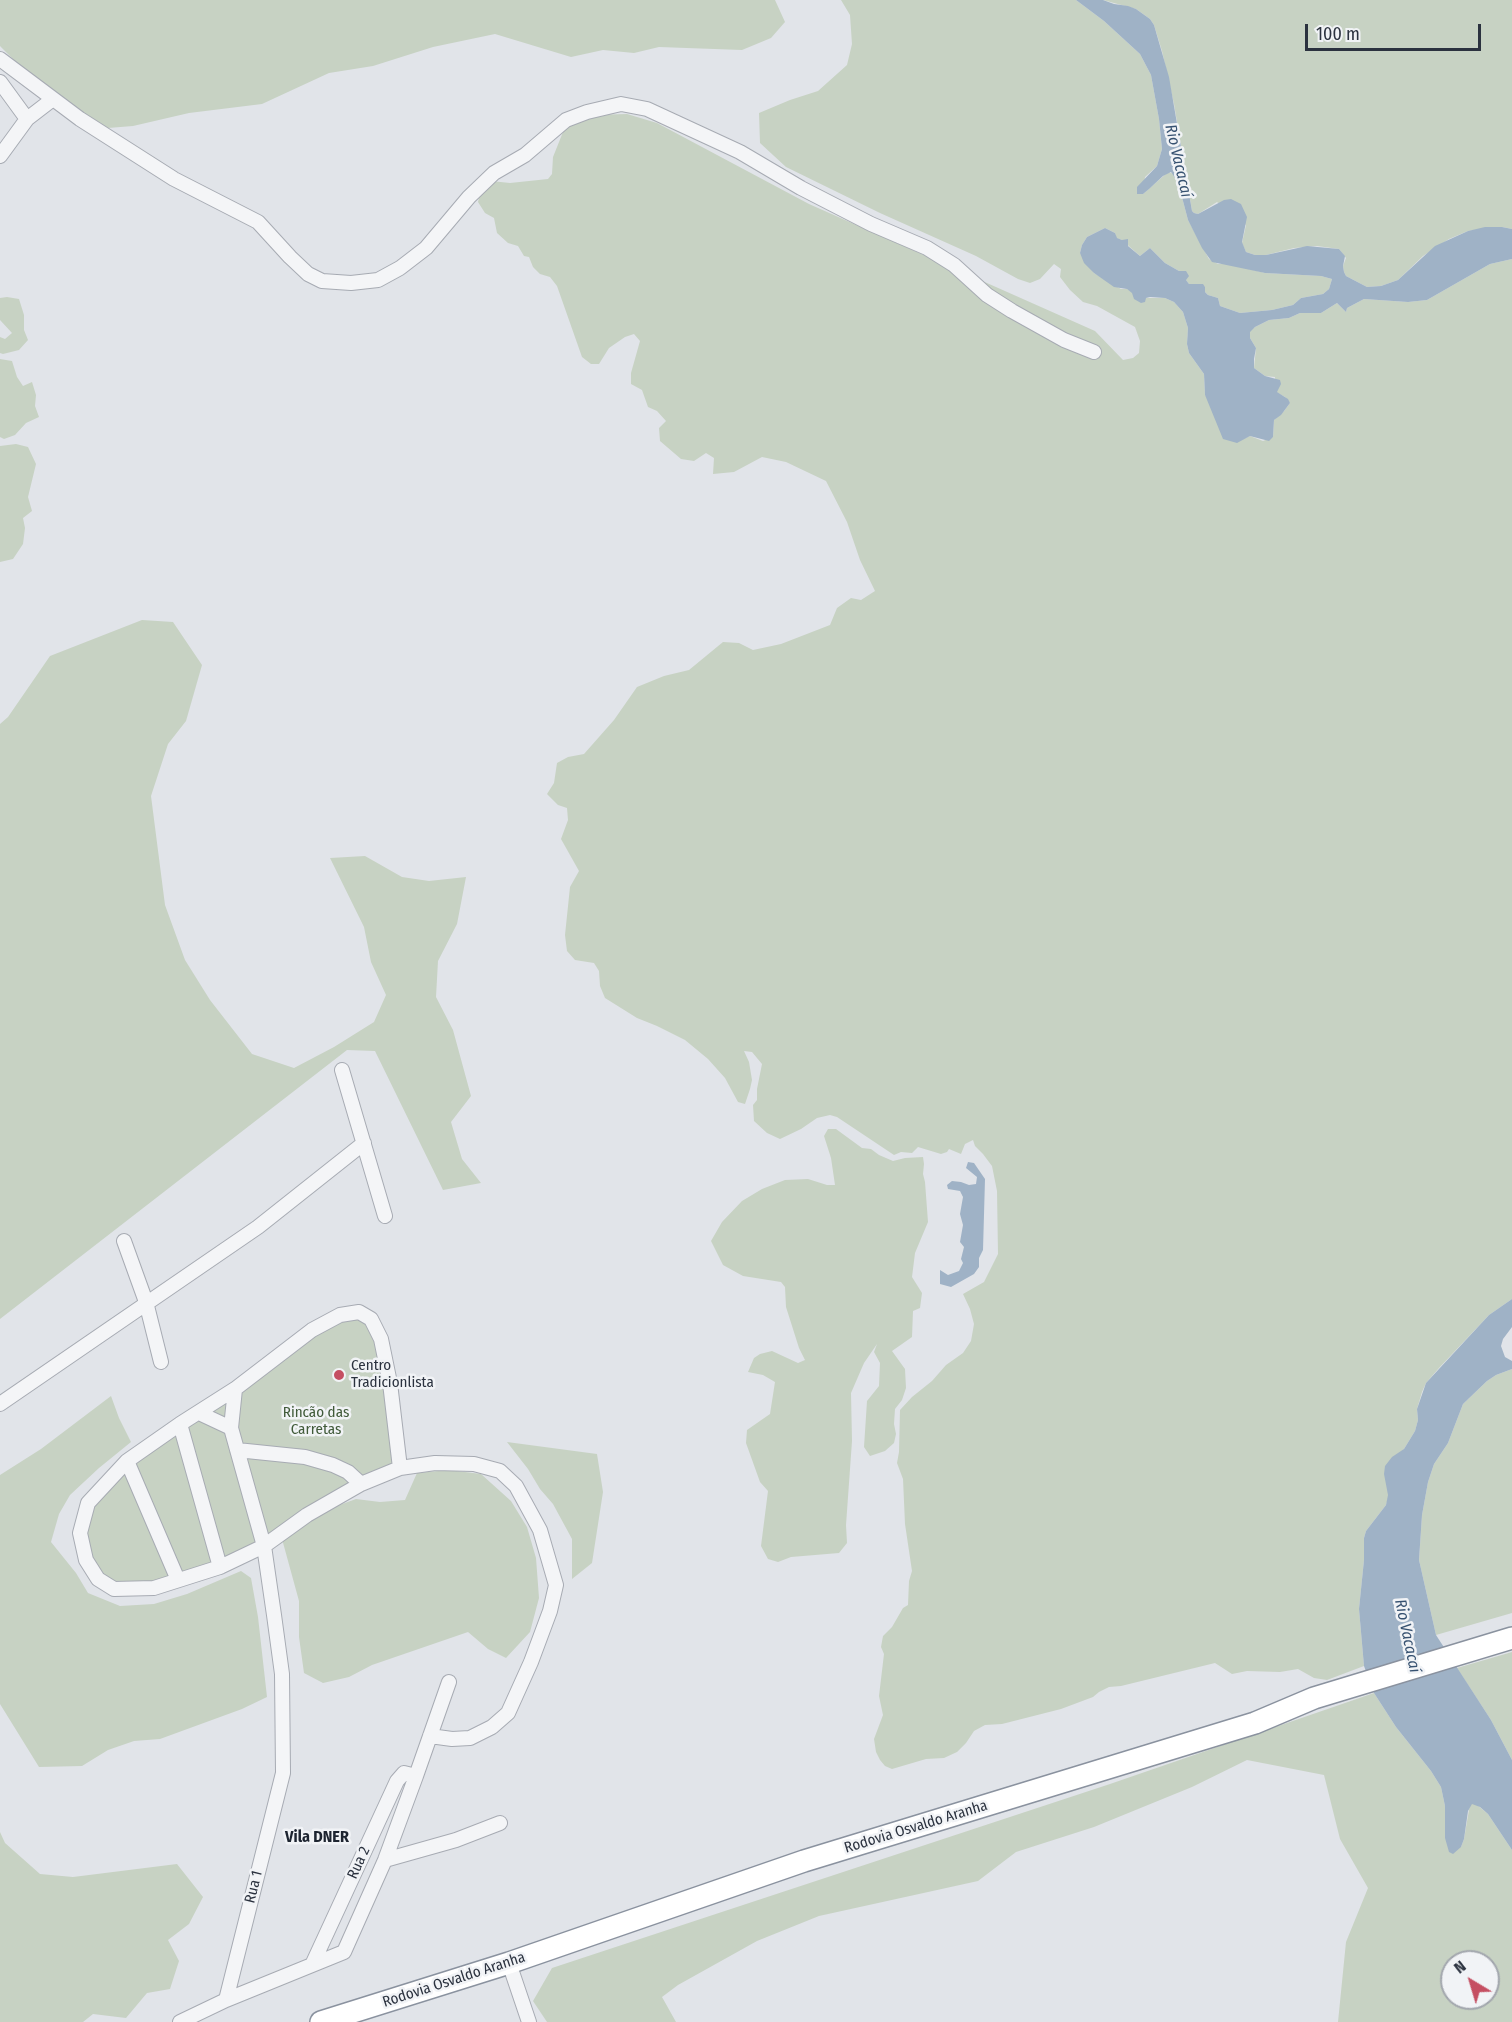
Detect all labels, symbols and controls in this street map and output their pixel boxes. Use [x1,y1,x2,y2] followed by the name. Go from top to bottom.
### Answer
[1308,12,1484,50] scale bar
[1316,23,1360,45] text: 100 m
[1160,123,1196,199] water label: Rio Vacacaí
[351,1357,434,1392] place label: Centro Tradicionlista
[332,1368,346,1382] marker: Centro Tradicionlista
[283,1404,349,1439] park label: Rincão das Carretas
[1390,1598,1424,1674] water label: Rio Vacacaí
[842,1797,990,1857] street label: Rodovia Osvaldo Aranha
[285,1828,349,1848] district label: Vila DNER
[344,1844,374,1882] street label: Rua 2
[241,1869,267,1905] street label: Rua 1
[380,1948,528,2012] street label: Rodovia Osvaldo Aranha
[1440,1950,1500,2010] north arrow
[1450,1957,1469,1977] text: N

